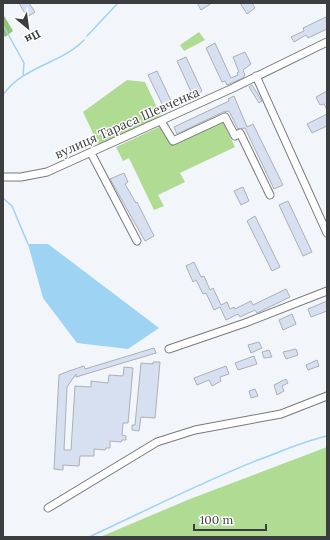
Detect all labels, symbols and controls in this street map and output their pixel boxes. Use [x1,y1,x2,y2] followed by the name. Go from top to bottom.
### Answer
[8,8,48,48] north arrow
[22,27,43,47] text: Пн
[52,83,202,163] street label: вулиця Тараса Шевченка
[194,506,266,532] scale bar
[200,512,233,527] text: 100 m

